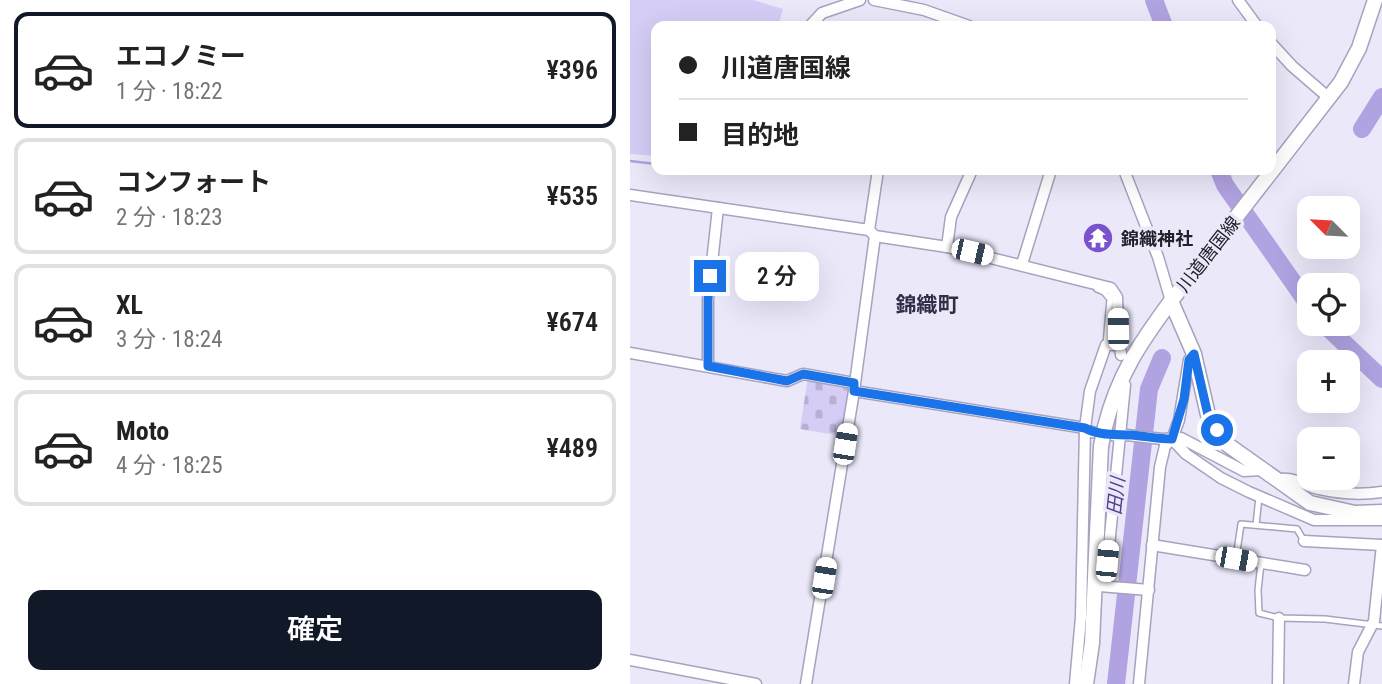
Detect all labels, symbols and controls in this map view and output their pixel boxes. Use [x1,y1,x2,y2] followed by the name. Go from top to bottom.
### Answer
[32,39,95,102] icon: car
[116,41,246,71] text: エコノミー
[721,53,851,83] text: 川道唐国線
[546,55,598,85] text: ¥396
[116,78,223,105] text: 1 分 · 18:22
[721,120,799,150] text: 目的地
[32,165,95,228] icon: car
[116,167,271,197] text: コンフォート
[546,181,598,211] text: ¥535
[1297,196,1360,259] north arrow
[1297,196,1360,490] map controls
[116,204,223,231] text: 2 分 · 18:23
[1172,212,1244,296] street label: 川道唐国線
[1081,221,1115,255] temple icon: 錦織神社
[1121,228,1193,249] place label: 錦織神社
[950,237,995,267] car
[734,252,818,300] callout: 2 分
[694,260,726,292] route end
[757,263,797,290] text: 2 分
[1297,273,1360,336] button: locate
[116,290,143,320] text: XL
[32,291,95,354] icon: car
[896,293,959,317] district label: 錦織町
[546,307,598,337] text: ¥674
[1108,308,1129,350] car
[116,326,223,353] text: 3 分 · 18:24
[1297,350,1360,413] button: +
[1201,414,1233,446] route start
[116,416,169,446] text: Moto
[32,417,95,480] icon: car
[832,422,859,466] car
[1297,427,1360,490] button: −
[546,433,598,463] text: ¥489
[116,452,223,479] text: 4 分 · 18:25
[1103,474,1130,516] water label: 田川
[1095,539,1120,583] car
[1214,545,1259,573] car
[811,556,838,600] car
[28,590,602,670] button: 確定

